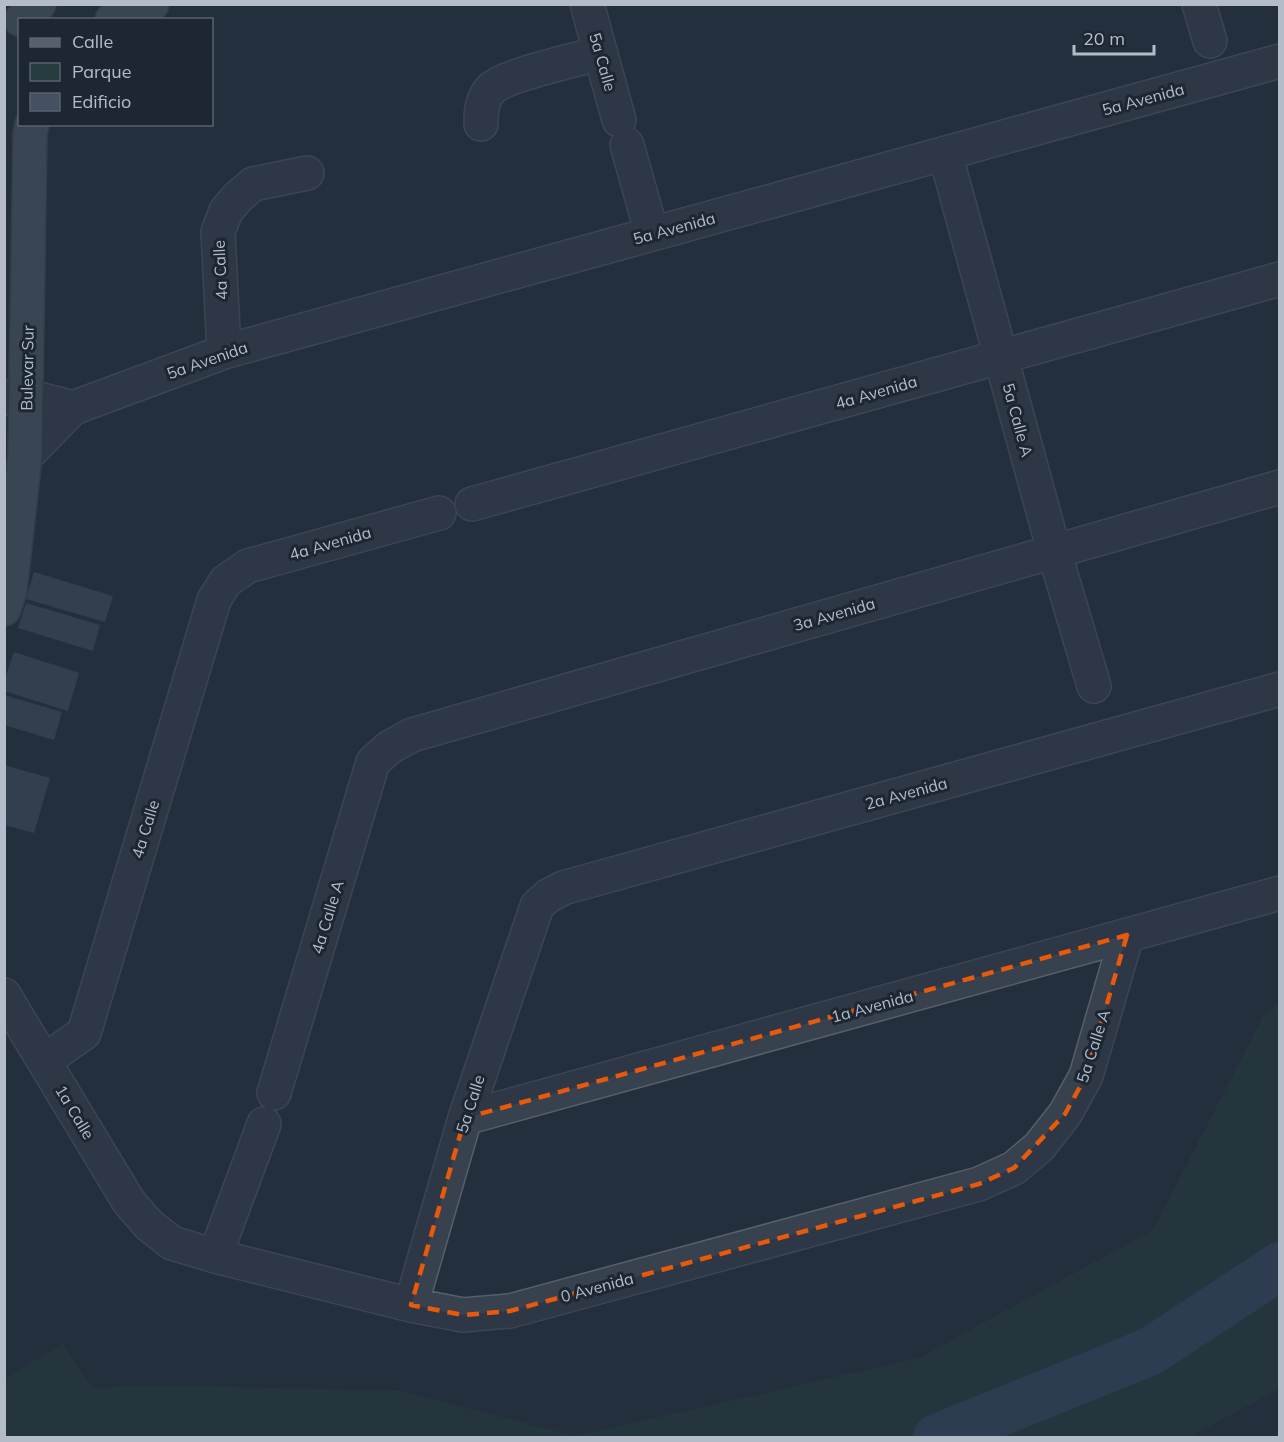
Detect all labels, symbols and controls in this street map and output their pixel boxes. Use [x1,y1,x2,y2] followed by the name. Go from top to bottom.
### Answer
[18,18,213,126] legend
[1074,18,1154,56] scale bar
[1083,27,1125,50] text: 20 m
[72,30,113,53] text: Calle
[585,30,621,94] street label: 5a Calle
[72,60,131,83] text: Parque
[1100,78,1186,120] street label: 5a Avenida
[72,90,131,113] text: Edificio
[631,207,717,249] street label: 5a Avenida
[208,240,232,300] street label: 4a Calle
[16,325,38,411] street label: Bulevar Sur
[164,337,250,383] street label: 5a Avenida
[833,371,919,413] street label: 4a Avenida
[999,381,1038,459] street label: 5a Calle A
[287,522,373,564] street label: 4a Avenida
[791,593,877,635] street label: 3a Avenida
[863,772,949,814] street label: 2a Avenida
[127,797,163,861] street label: 4a Calle
[306,878,348,956] street label: 4a Calle A
[829,985,915,1027] street label: 1a Avenida
[1072,1007,1114,1085] street label: 5a Calle A
[451,1072,489,1136] street label: 5a Calle
[51,1081,99,1143] street label: 1a Calle
[558,1268,636,1306] street label: 0 Avenida

